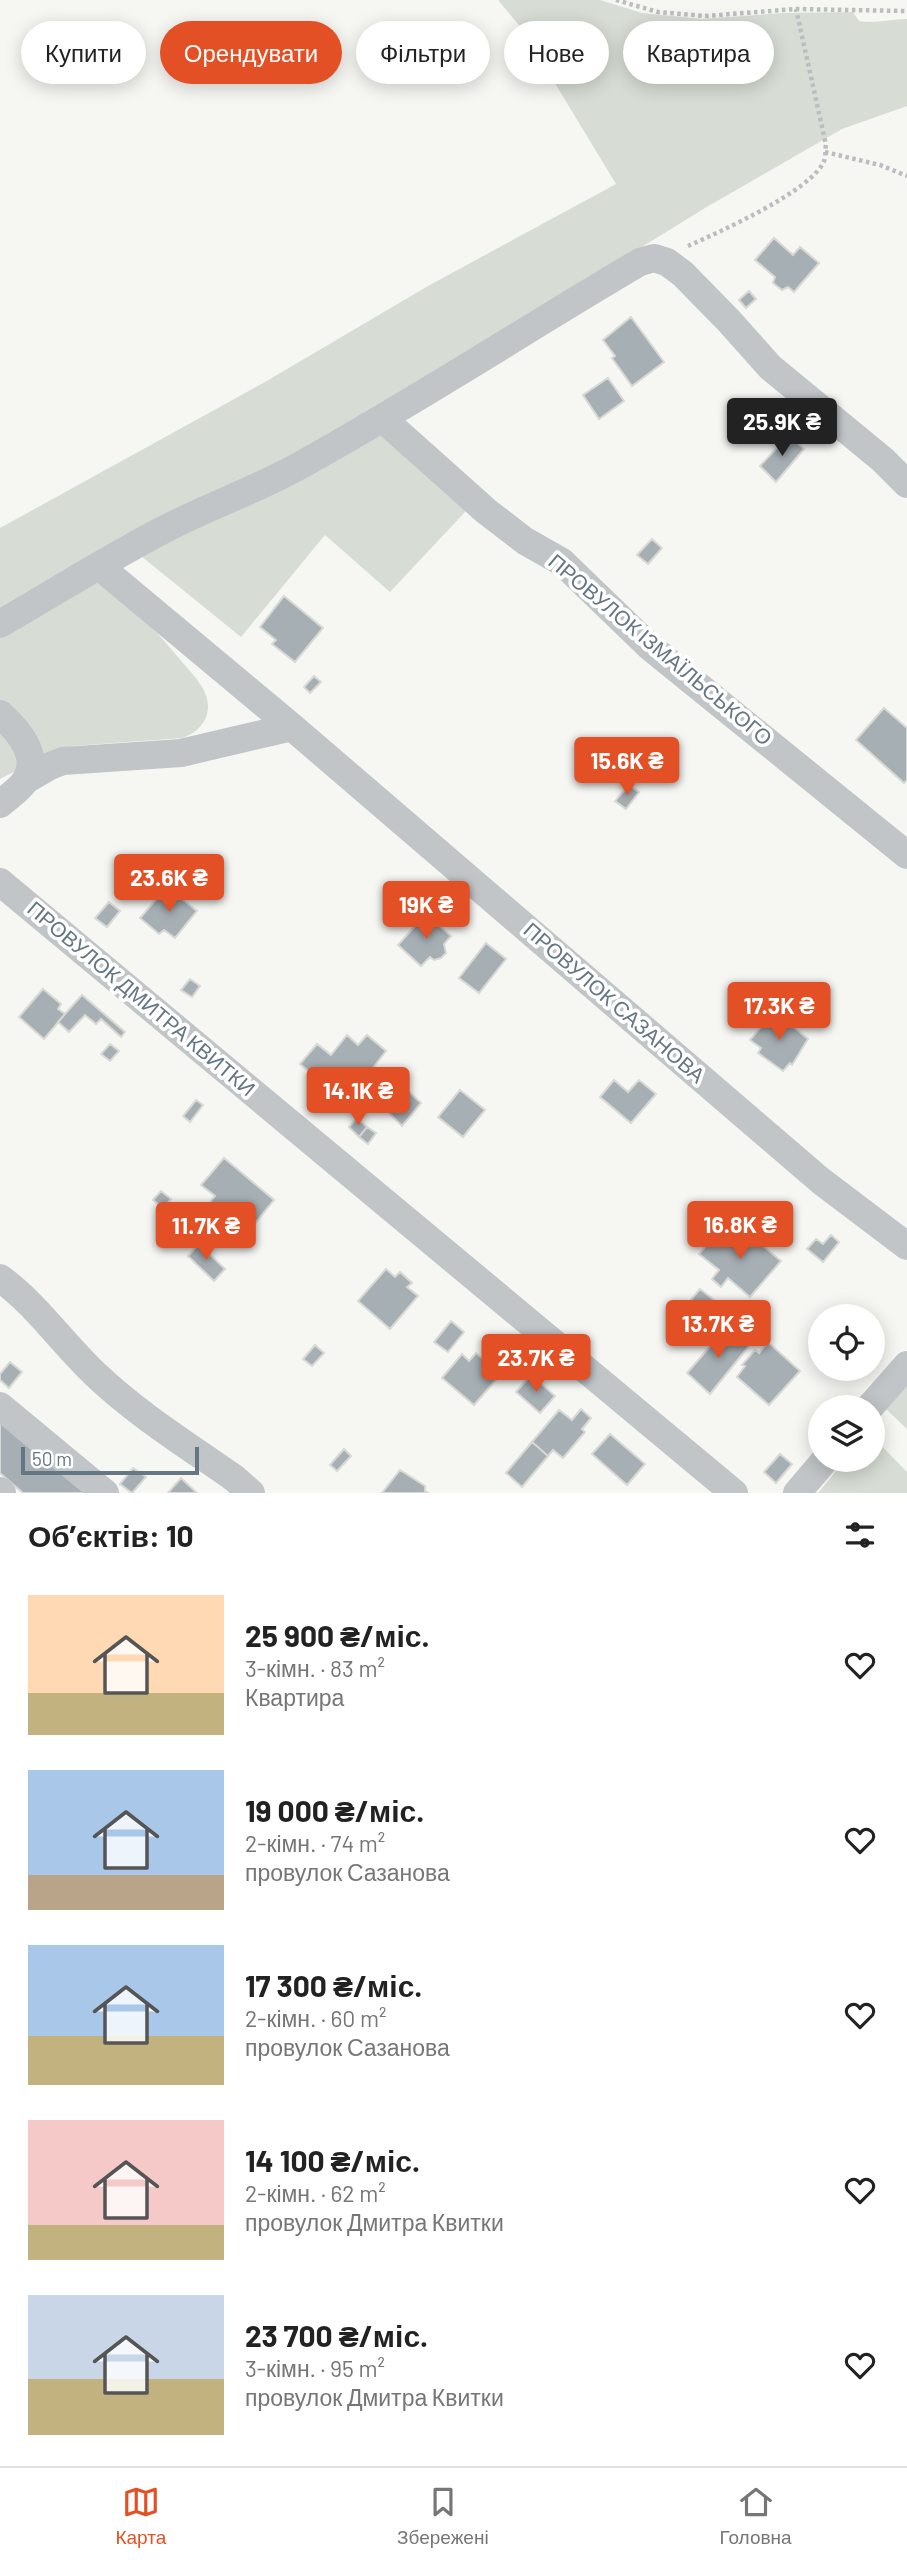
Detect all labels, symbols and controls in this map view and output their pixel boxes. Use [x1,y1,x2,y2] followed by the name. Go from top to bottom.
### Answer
[21,21,146,84] chip: Купити
[160,21,342,84] chip: Орендувати
[356,21,490,84] chip: Фільтри
[504,21,609,84] chip: Нове
[623,21,774,84] chip: Квартира
[717,398,847,458] pin: 25.9K ₴
[743,407,821,435] text: 25.9K ₴
[544,548,778,750] street label: ПРОВУЛОК ІЗМАЇЛЬСЬКОГО
[562,738,692,797] pin: 15.6K ₴
[590,746,664,774] text: 15.6K ₴
[104,855,234,914] pin: 23.6K ₴
[130,863,208,891] text: 23.6K ₴
[377,881,475,941] pin: 19K ₴
[399,890,453,918] text: 19K ₴
[23,895,261,1100] street label: ПРОВУЛОК ДМИТРА КВИТКИ
[519,917,711,1087] street label: ПРОВУЛОК САЗАНОВА
[714,982,844,1042] pin: 17.3K ₴
[743,991,815,1019] text: 17.3K ₴
[293,1068,423,1127] pin: 14.1K ₴
[323,1076,393,1104] text: 14.1K ₴
[141,1202,271,1262] pin: 11.7K ₴
[675,1202,805,1261] pin: 16.8K ₴
[703,1210,777,1238] text: 16.8K ₴
[172,1211,240,1239] text: 11.7K ₴
[653,1300,783,1360] pin: 13.7K ₴
[808,1304,885,1472] map controls
[808,1304,885,1381] button: locate
[682,1309,754,1337] text: 13.7K ₴
[471,1334,601,1394] pin: 23.7K ₴
[498,1343,574,1371] text: 23.7K ₴
[808,1395,885,1472] button: layers
[21,1444,200,1476] scale bar
[32,1447,72,1470] text: 50 m
[841,1516,879,1554] icon: filters
[28,1517,194,1553] text: Об’єктів: 10
[245,1617,430,1653] text: 25 900 ₴/міс.
[84,1623,168,1707] icon: home
[841,1646,879,1684] icon: heart
[245,1654,385,1682] text: 3-кімн. · 83 m²
[245,1683,344,1711] text: Квартира
[245,1792,424,1828] text: 19 000 ₴/міс.
[84,1798,168,1882] icon: home
[841,1821,879,1859] icon: heart
[245,1829,385,1857] text: 2-кімн. · 74 m²
[245,1858,450,1886] text: провулок Сазанова
[245,1967,422,2003] text: 17 300 ₴/міс.
[84,1973,168,2057] icon: home
[841,1996,879,2034] icon: heart
[245,2004,386,2032] text: 2-кімн. · 60 m²
[245,2033,450,2061] text: провулок Сазанова
[245,2142,420,2178] text: 14 100 ₴/міс.
[84,2148,168,2232] icon: home
[841,2171,879,2209] icon: heart
[245,2179,386,2207] text: 2-кімн. · 62 m²
[245,2208,504,2236] text: провулок Дмитра Квитки
[245,2317,428,2353] text: 23 700 ₴/міс.
[84,2323,168,2407] icon: home
[841,2346,879,2384] icon: heart
[245,2354,385,2382] text: 3-кімн. · 95 m²
[245,2383,504,2411] text: провулок Дмитра Квитки
[115,2483,166,2549] tab: Карта
[397,2483,489,2549] tab: Збережені
[719,2483,792,2549] tab: Головна

